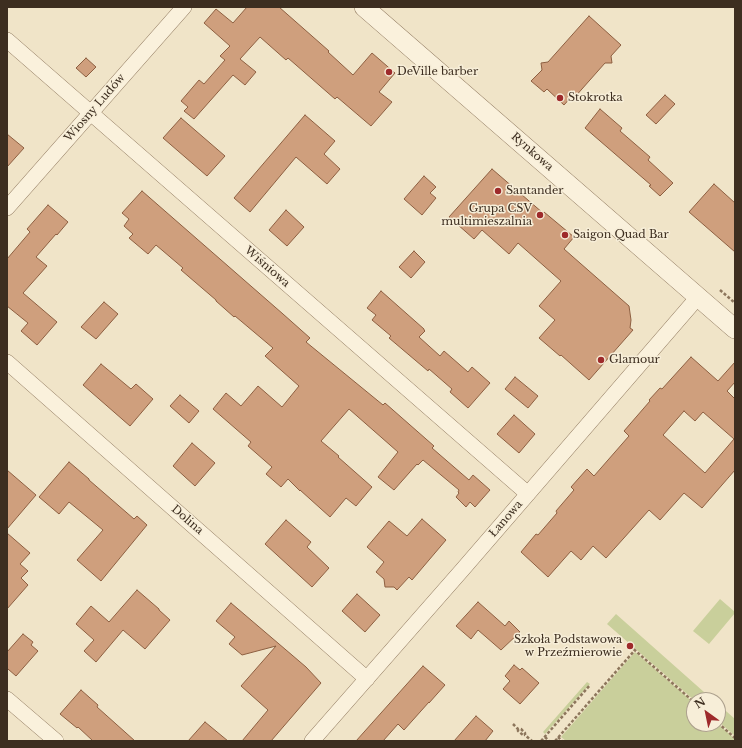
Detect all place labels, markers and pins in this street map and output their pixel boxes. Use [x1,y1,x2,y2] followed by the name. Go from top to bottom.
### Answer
[397,65,478,79] place label: DeVille barber
[384,67,394,77] marker: DeVille barber
[568,91,623,105] place label: Stokrotka
[555,93,565,103] marker: Stokrotka
[506,184,564,198] place label: Santander
[493,186,503,196] marker: Santander
[441,202,532,228] place label: Grupa CSV multimieszalnia
[535,210,545,220] marker: Grupa CSV multimieszalnia
[573,228,669,242] place label: Saigon Quad Bar
[560,230,570,240] marker: Saigon Quad Bar
[609,353,660,367] place label: Glamour
[596,355,606,365] marker: Glamour
[514,633,622,659] place label: Szkoła Podstawowa w Przeźmierowie
[625,641,635,651] marker: Szkoła Podstawowa w Przeźmierowie

